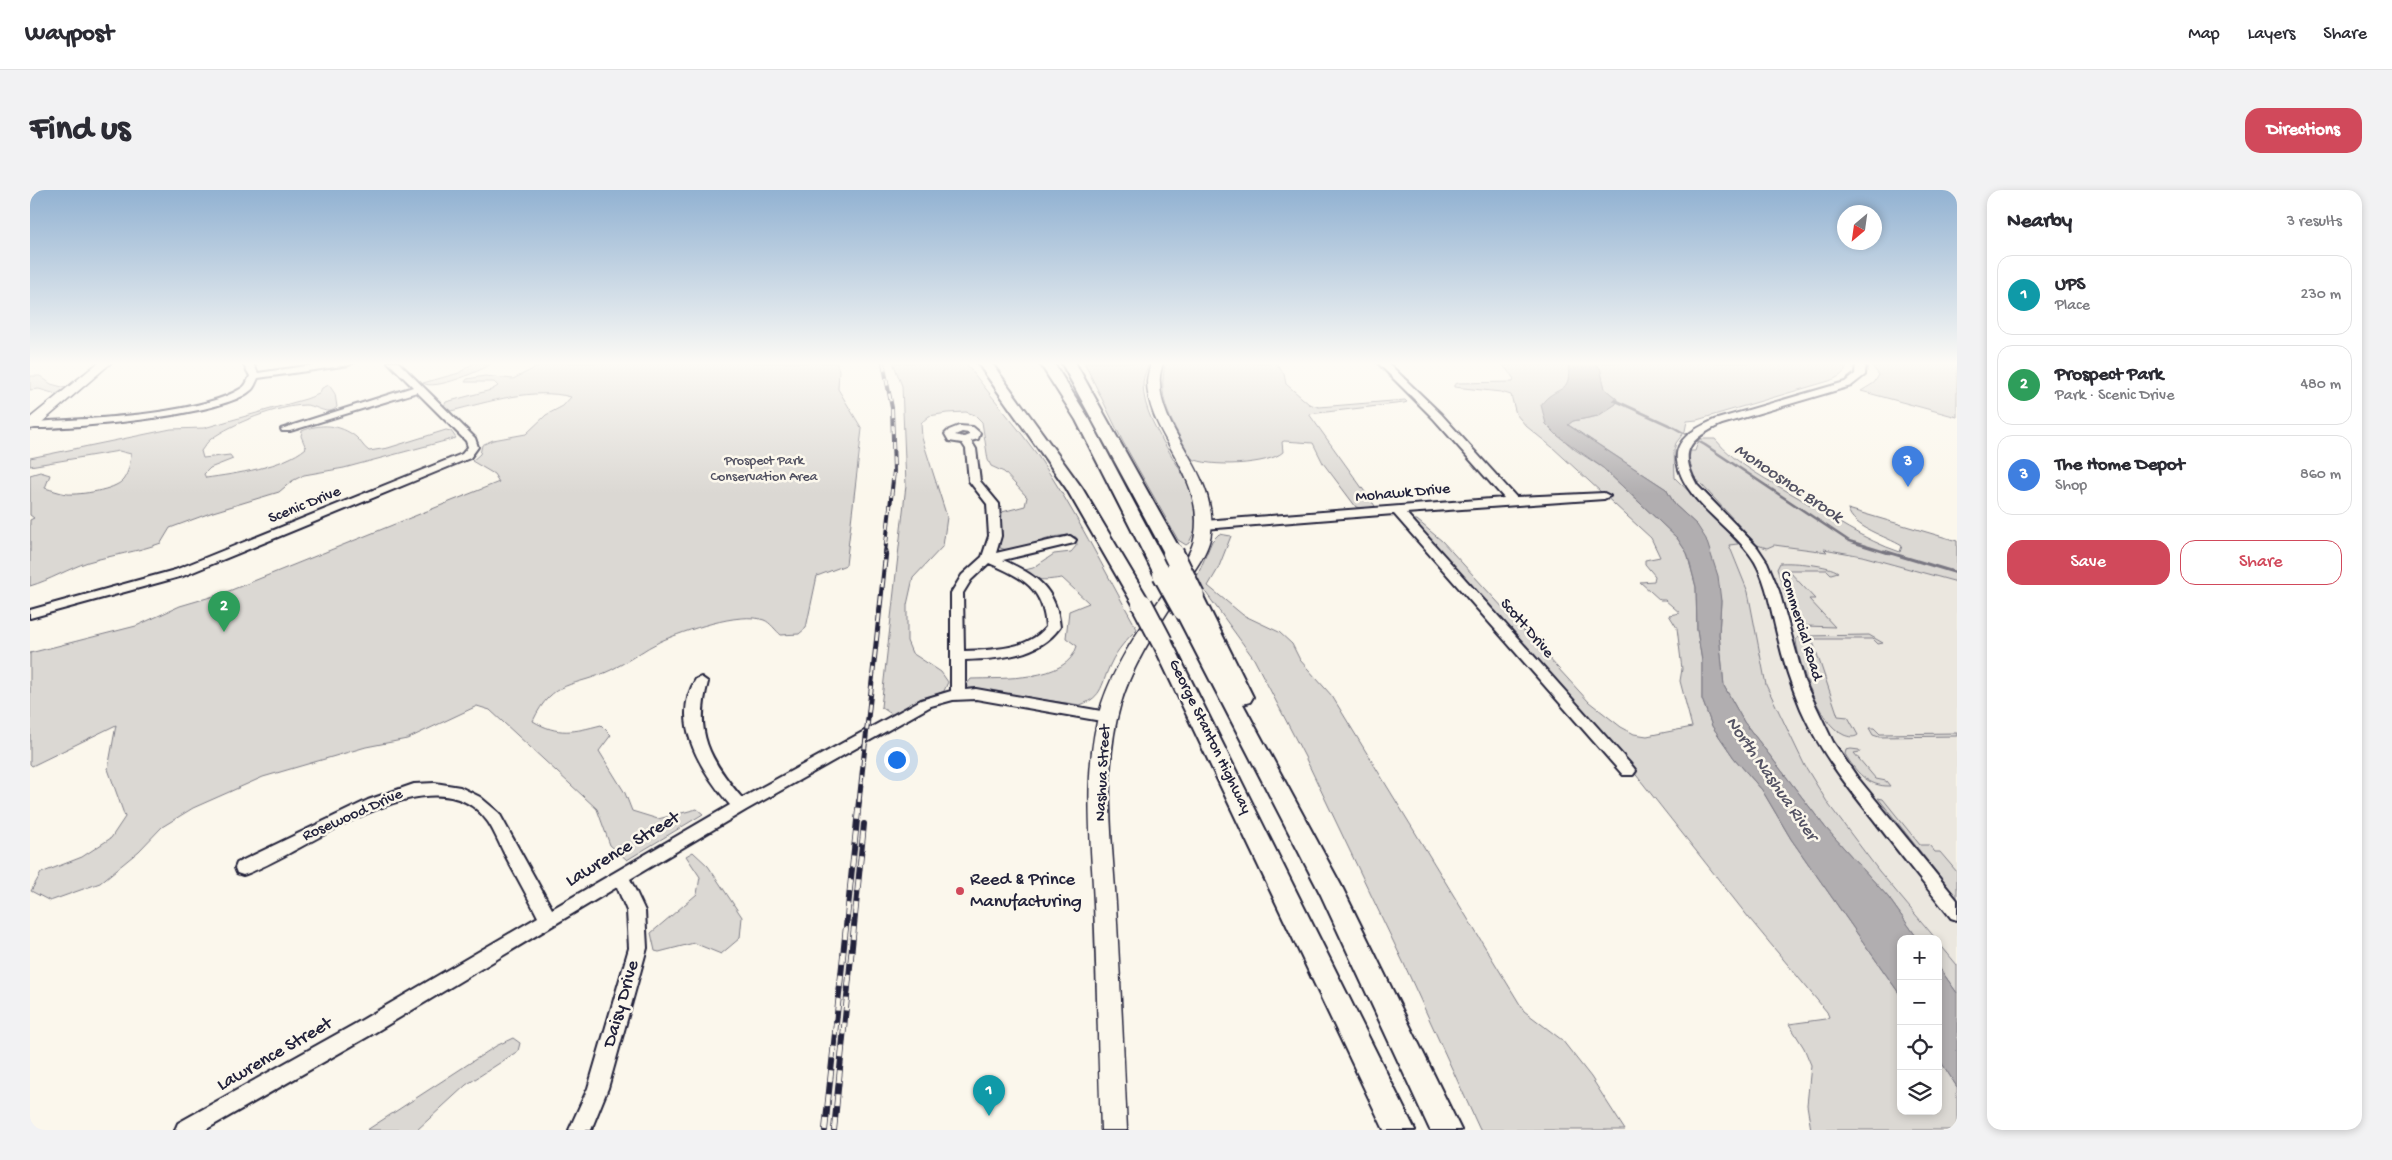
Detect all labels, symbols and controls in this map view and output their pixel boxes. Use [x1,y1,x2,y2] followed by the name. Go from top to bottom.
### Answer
[25,20,113,49] text: Waypost
[2188,24,2220,45] text: Map
[2248,24,2295,45] text: Layers
[2323,24,2367,45] text: Share
[2245,108,2362,153] button: Directions
[30,110,130,151] text: Find us
[1837,205,1882,250] north arrow
[2007,210,2072,235] text: Nearby
[2287,213,2342,232] text: 3 results
[2055,274,2085,297] text: UPS
[2021,286,2027,305] text: 1
[2301,286,2341,305] text: 230 m
[2055,297,2090,316] text: Place
[2055,364,2163,387] text: Prospect Park
[2020,376,2028,395] text: 2
[2300,376,2341,395] text: 480 m
[2055,387,2174,406] text: Park · Scenic Drive
[1730,440,1848,529] water label: Monoosnoc Brook
[1892,446,1924,487] pin: 3
[711,453,819,486] park label: Prospect Park Conservation Area
[2055,454,2184,477] text: The Home Depot
[2020,466,2028,485] text: 3
[2300,466,2341,485] text: 860 m
[2055,477,2087,496] text: Shop
[1355,480,1452,508] street label: Mohawk Drive
[266,483,345,529] street label: Scenic Drive
[2007,540,2170,585] button: Save
[2180,540,2342,585] button: Share
[1774,569,1826,685] street label: Commercial Road
[208,591,240,632] pin: 2
[1495,595,1558,663] street label: Scott Drive
[1163,657,1255,817] street label: George Stanton Highway
[1720,713,1824,848] water label: North Nashua River
[1092,723,1116,822] street label: Nashua Street
[884,747,910,773] your location
[300,785,407,847] street label: Rosewood Drive
[562,806,686,893] street label: Lawrence Street
[970,869,1082,914] place label: Reed & Prince Manufacturing
[954,885,966,897] marker: Reed & Prince Manufacturing
[1897,935,1942,1115] map controls
[1897,935,1942,980] button: +
[598,958,645,1052] street label: Daisy Drive
[1897,980,1942,1025] button: −
[213,1012,339,1097] street label: Lawrence Street
[1897,1025,1942,1070] button: locate
[1897,1070,1942,1115] button: layers
[973,1075,1005,1116] pin: 1

